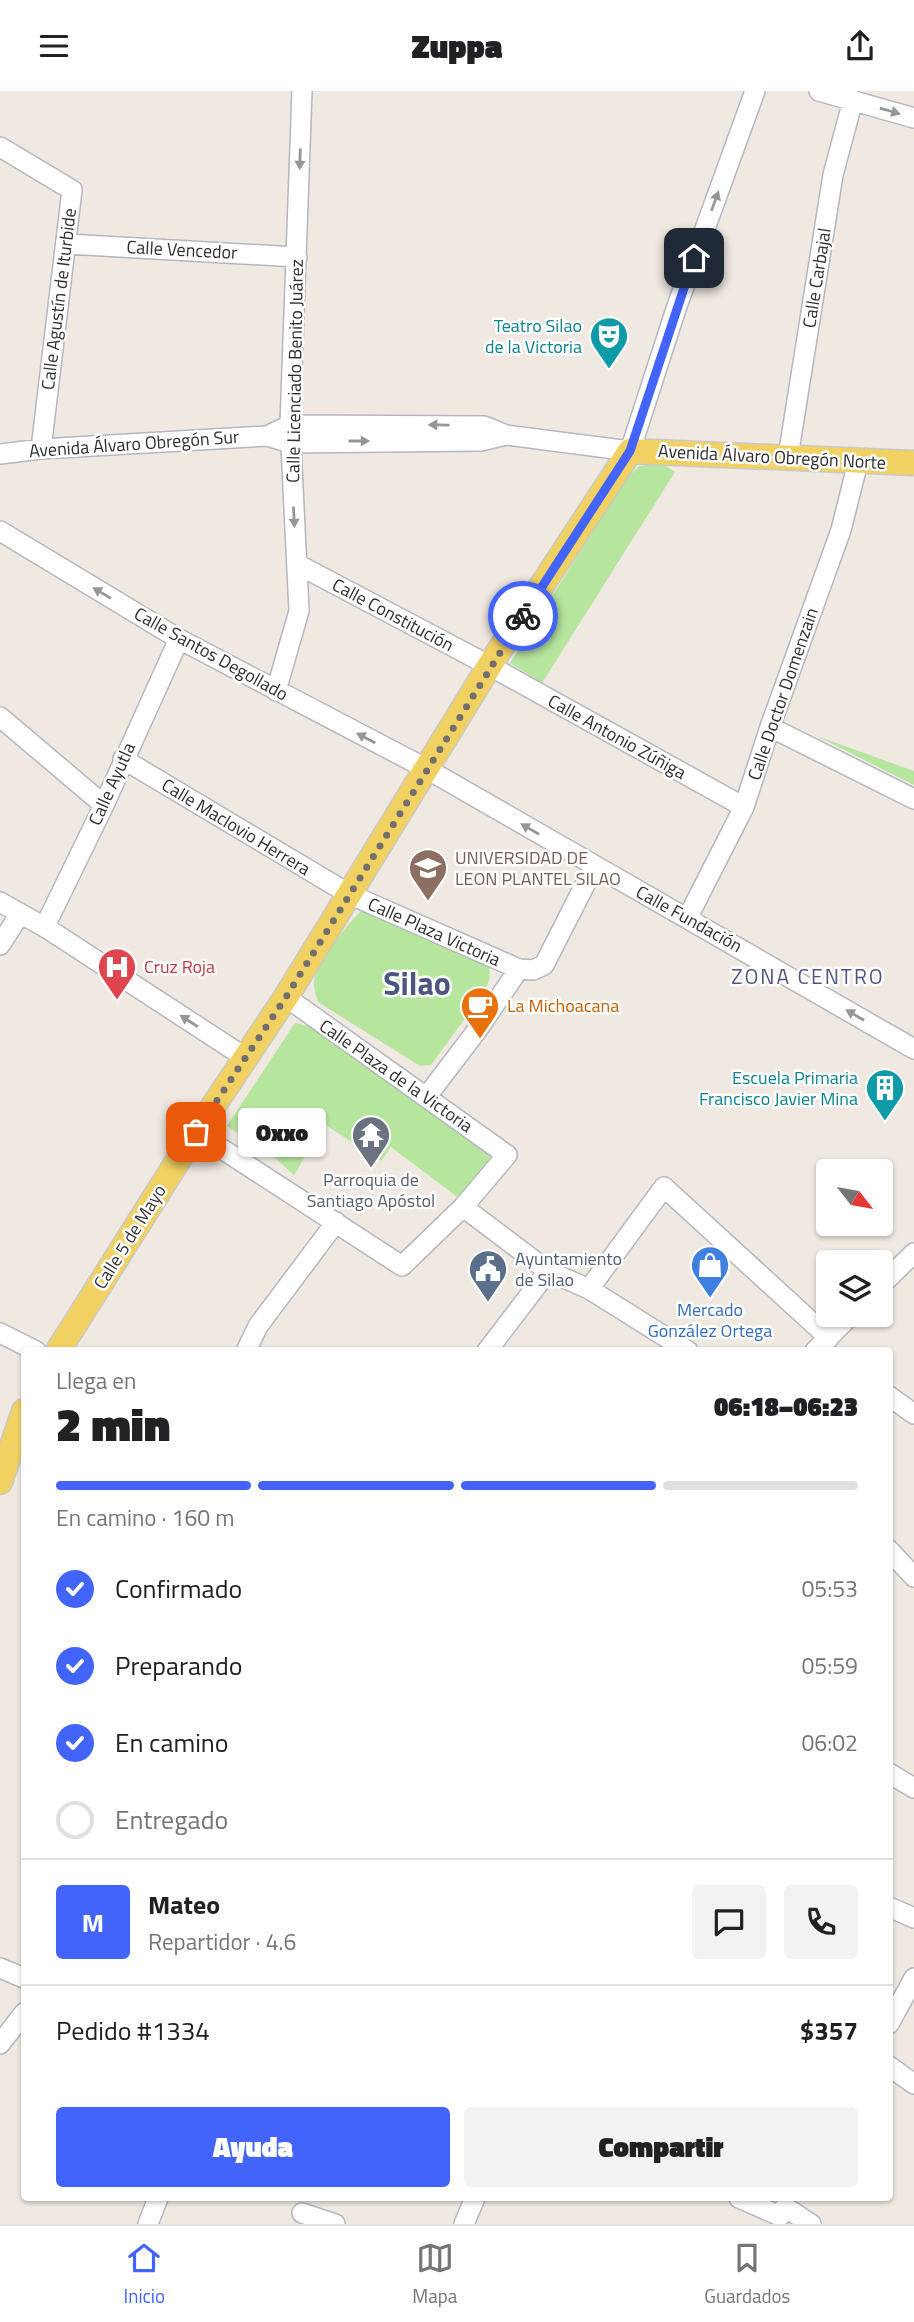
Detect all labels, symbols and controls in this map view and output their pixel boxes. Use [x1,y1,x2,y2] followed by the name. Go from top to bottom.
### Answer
[412,22,502,70] text: Zuppa
[35,27,73,65] icon: menu
[841,27,879,65] icon: share
[880,107,901,117] one-way arrow
[294,148,306,170] one-way arrow
[710,190,721,211] one-way arrow
[34,207,83,391] street label: Calle Agustín de Iturbide
[795,226,838,330] street label: Calle Carbajal
[664,228,724,288] pin
[126,233,238,266] street label: Calle Vencedor
[675,239,713,277] icon: home
[279,259,310,483] street label: Calle Licenciado Benito Juárez
[485,312,582,360] place label: Teatro Silao de la Victoria
[588,315,630,370] theatre icon: Teatro Silao de la Victoria
[428,419,450,431] one-way arrow
[28,423,240,464] street label: Avenida Álvaro Obregón Sur
[348,435,370,447] one-way arrow
[657,437,887,476] street label: Avenida Álvaro Obregón Norte
[289,506,300,528] one-way arrow
[328,571,459,658] street label: Calle Constitución
[488,581,558,651] courier
[93,587,112,599] one-way arrow
[504,597,542,635] icon: bike
[129,600,293,707] street label: Calle Santos Degollado
[740,604,825,784] street label: Calle Doctor Domenzain
[543,687,691,786] street label: Calle Antonio Zúñiga
[356,732,376,743] one-way arrow
[81,738,142,830] street label: Calle Ayutla
[157,771,316,882] street label: Calle Maclovio Herrera
[520,823,539,835] one-way arrow
[455,844,621,892] place label: UNIVERSIDAD DE LEON PLANTEL SILAO
[407,847,449,902] school or university icon: UNIVERSIDAD DE LEON PLANTEL SILAO
[631,878,747,959] street label: Calle Fundación
[364,890,505,973] street label: Calle Plaza Victoria
[96,946,138,1001] hospital icon: Cruz Roja
[144,953,215,980] place label: Cruz Roja
[383,959,451,1007] district label: Silao
[731,960,885,992] district label: ZONA CENTRO
[459,985,501,1040] cafe icon: La Michoacana
[507,992,619,1019] place label: La Michoacana
[845,1009,865,1021] one-way arrow
[314,1012,479,1139] street label: Calle Plaza de la Victoria
[179,1015,199,1028] one-way arrow
[699,1064,858,1112] place label: Escuela Primaria Francisco Javier Mina
[864,1067,906,1122] building icon: Escuela Primaria Francisco Javier Mina
[166,1102,226,1162] pin
[238,1107,326,1157] callout: Oxxo
[177,1113,215,1151] icon: bag
[350,1114,392,1169] temple icon: Parroquia de Santiago Apóstol
[256,1115,308,1150] text: Oxxo
[816,1159,892,1235] north arrow
[816,1159,893,1327] map controls
[307,1166,435,1214] place label: Parroquia de Santiago Apóstol
[87,1179,173,1294] street label: Calle 5 de Mayo
[689,1244,731,1299] shop icon: Mercado González Ortega
[515,1245,622,1293] place label: Ayuntamiento de Silao
[467,1248,509,1303] public building icon: Ayuntamiento de Silao
[816,1250,893,1327] button: layers
[648,1296,772,1344] place label: Mercado González Ortega
[56,1363,136,1398] text: Llega en
[714,1387,858,1426] text: 06:18–06:23
[56,1389,170,1459] text: 2 min
[56,1500,234,1535] text: En camino · 160 m
[115,1569,242,1608] text: Confirmado
[56,1570,94,1608] icon: check
[801,1571,858,1606] text: 05:53
[115,1646,242,1685] text: Preparando
[56,1647,94,1685] icon: check
[801,1648,858,1683] text: 05:59
[115,1723,229,1762] text: En camino
[56,1724,94,1762] icon: check
[801,1725,858,1760] text: 06:02
[115,1800,228,1839] text: Entregado
[148,1885,220,1924] text: Mateo
[692,1885,766,1959] button: chat
[784,1885,858,1959] button: phone
[82,1903,104,1942] text: M
[148,1924,296,1959] text: Repartidor · 4.6
[56,2011,210,2050] text: Pedido #1334
[800,2011,858,2050] text: $357
[56,2107,450,2187] button: Ayuda
[464,2107,858,2187] button: Compartir
[124,2239,165,2310] tab: Inicio
[412,2239,457,2310] tab: Mapa
[704,2239,790,2310] tab: Guardados

